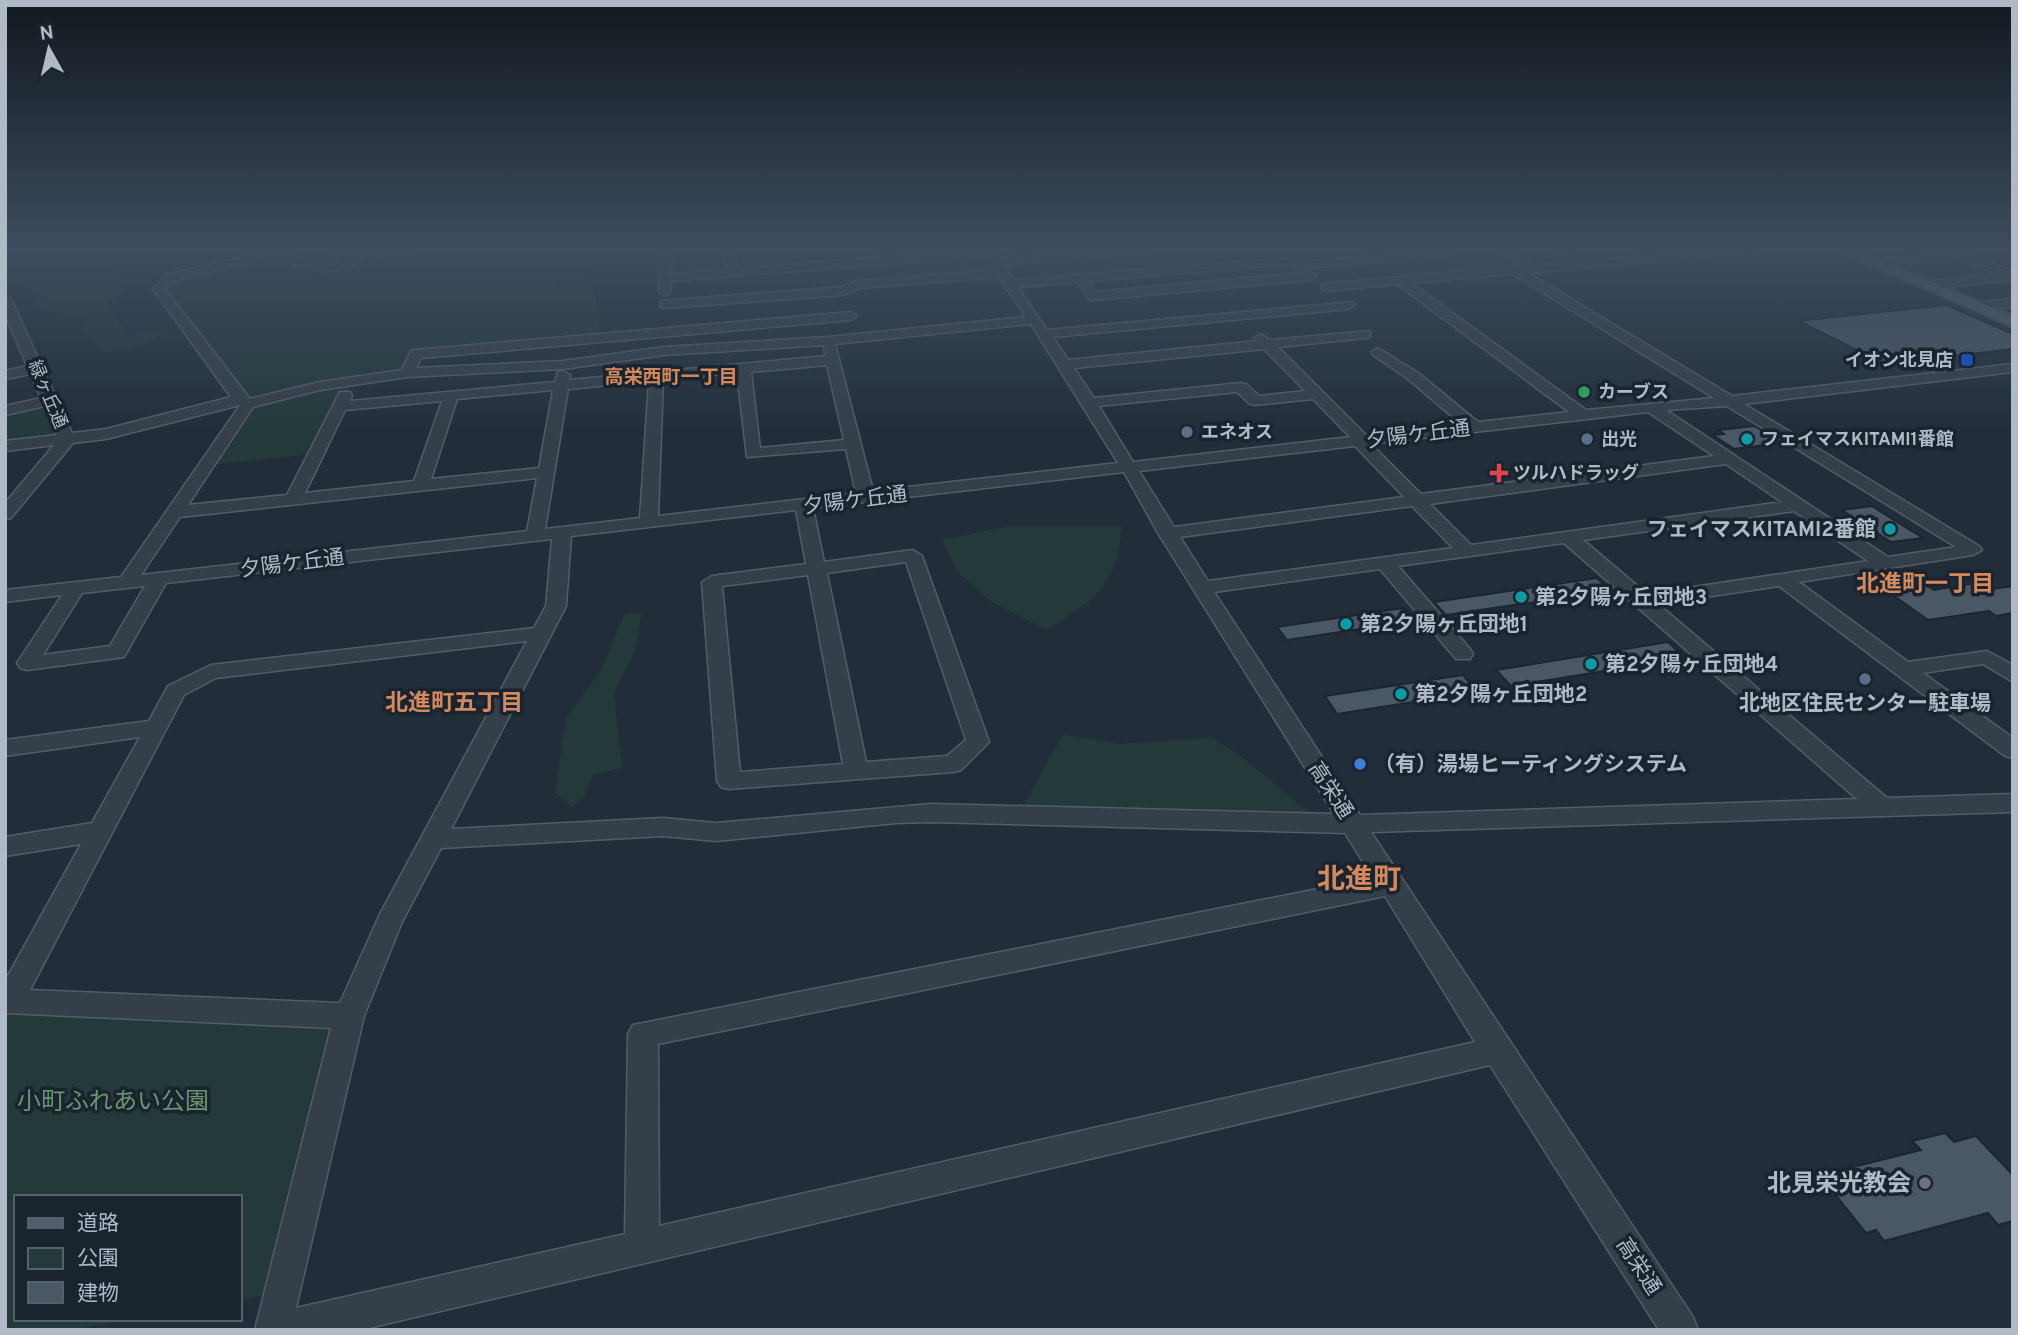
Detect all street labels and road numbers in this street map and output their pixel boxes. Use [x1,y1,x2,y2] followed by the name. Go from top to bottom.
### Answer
[22,357,71,432] street label: 緑ヶ丘通
[1364,416,1472,455] street label: 夕陽ケ丘通
[801,482,909,521] street label: 夕陽ケ丘通
[238,545,346,584] street label: 夕陽ケ丘通
[1301,757,1358,825] street label: 高栄通
[1609,1233,1666,1301] street label: 高栄通

